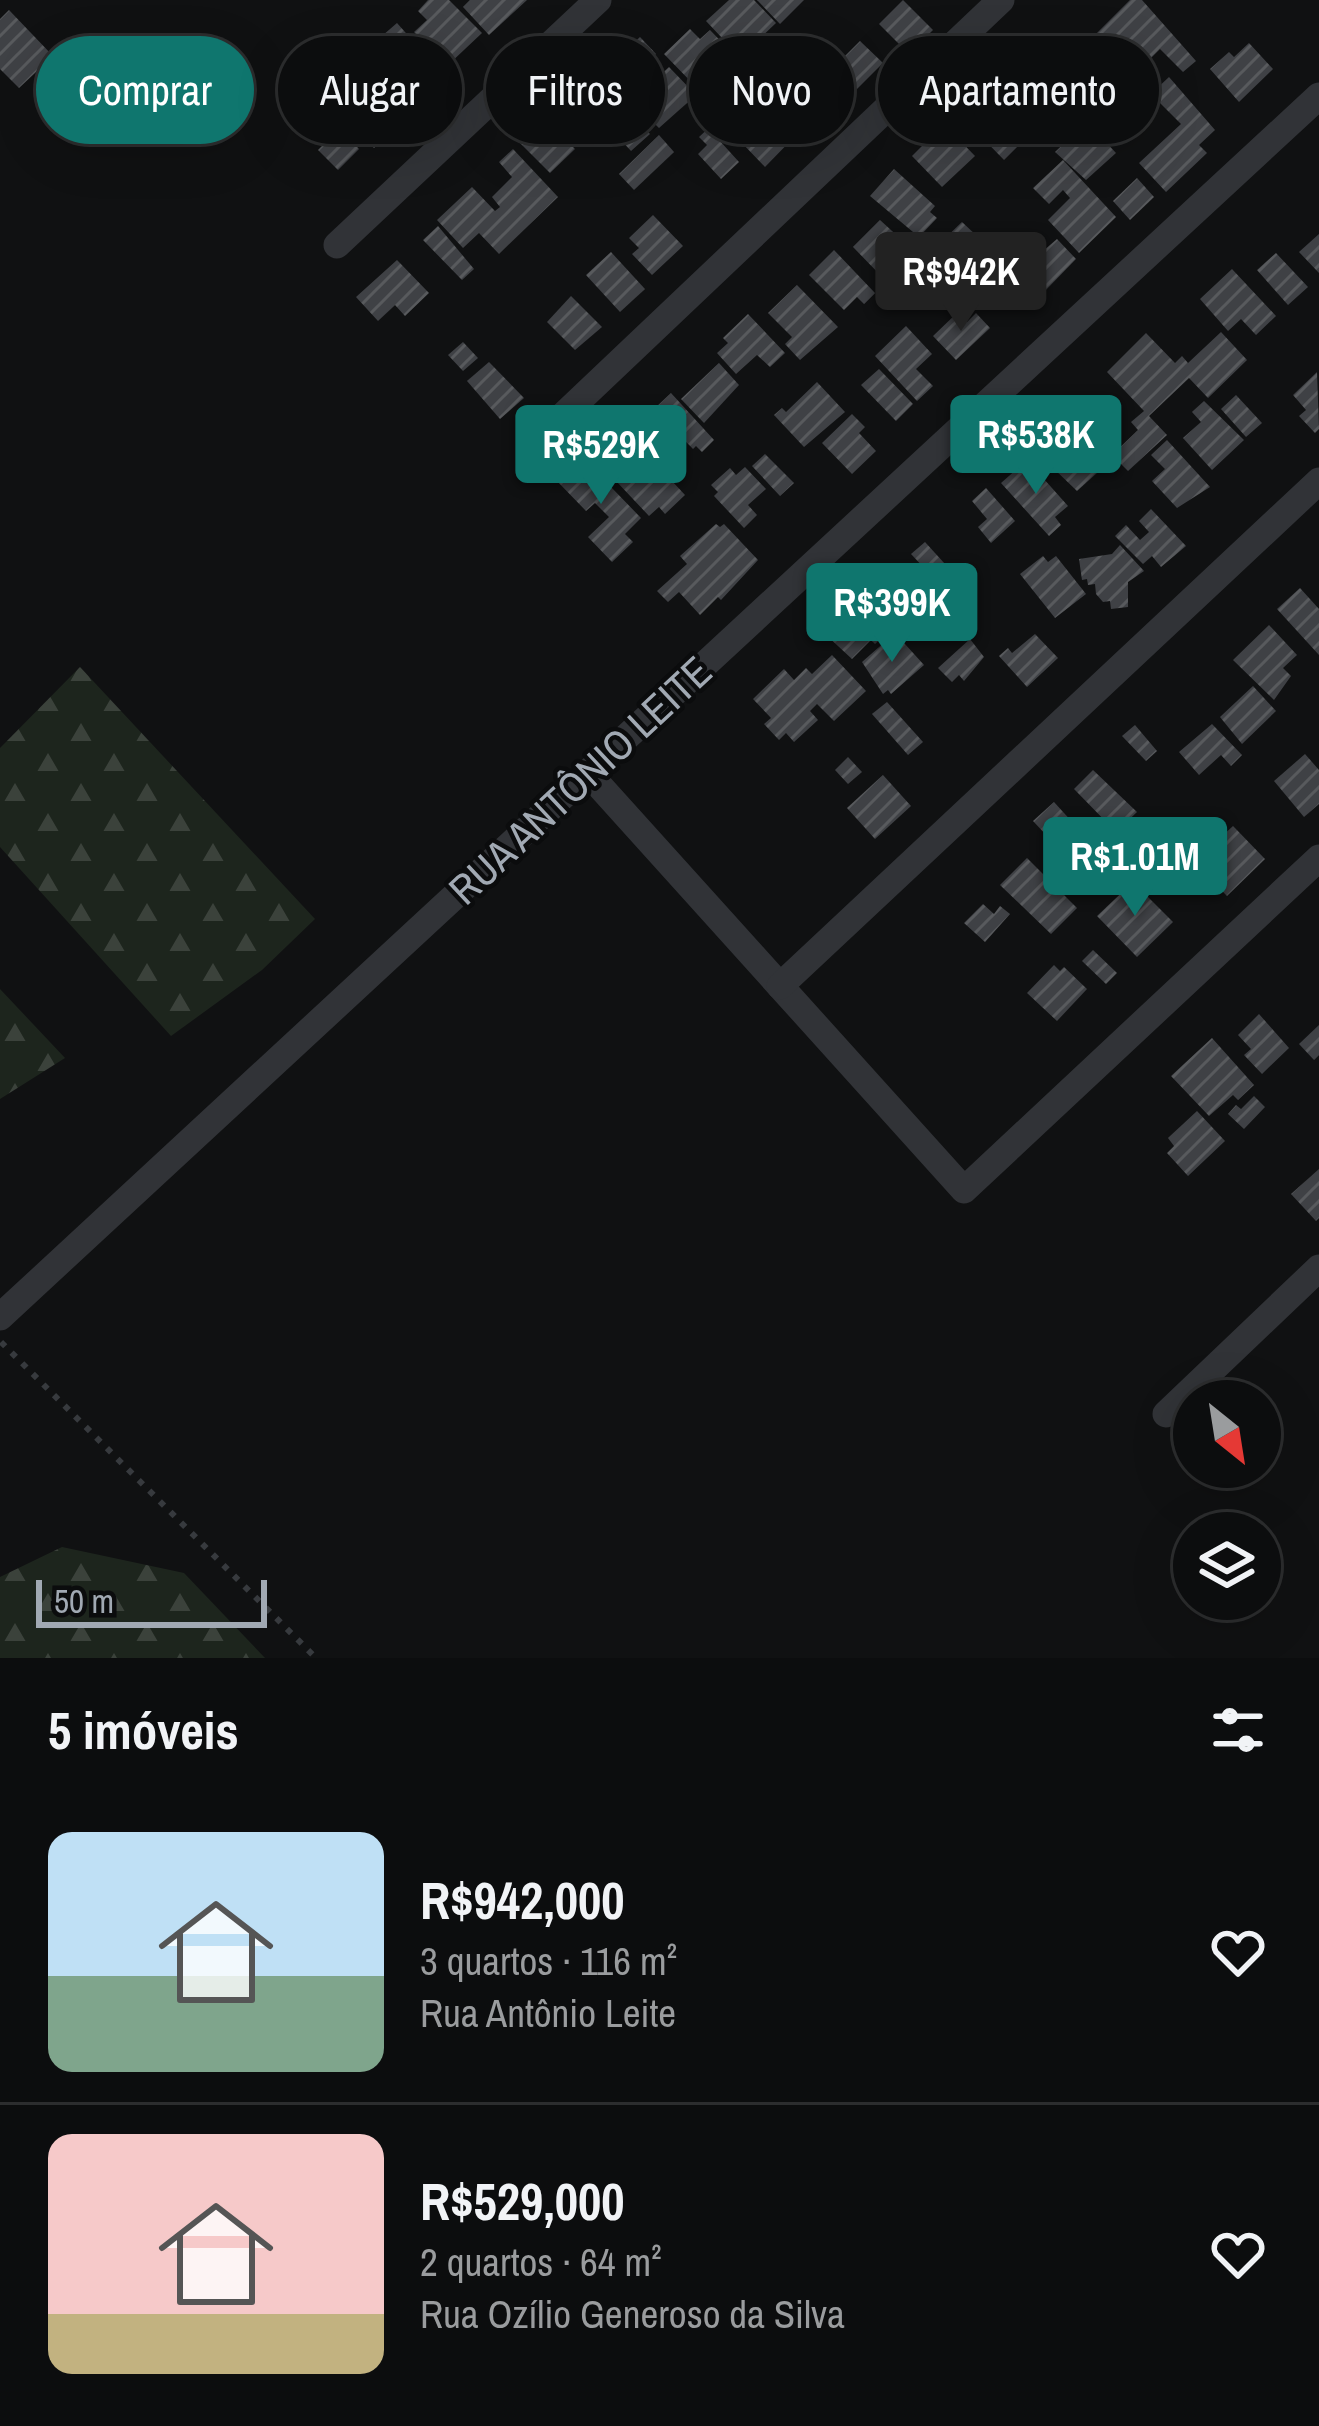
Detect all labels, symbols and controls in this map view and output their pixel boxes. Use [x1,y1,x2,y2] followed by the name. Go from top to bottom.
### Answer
[36,36,254,144] chip: Comprar
[278,36,462,144] chip: Alugar
[486,36,665,144] chip: Filtros
[689,36,854,144] chip: Novo
[878,36,1159,144] chip: Apartamento
[863,232,1059,334] pin: R$942K
[902,245,1020,297] text: R$942K
[938,395,1134,497] pin: R$538K
[503,405,699,507] pin: R$529K
[977,408,1095,460] text: R$538K
[542,418,660,470] text: R$529K
[794,563,990,665] pin: R$399K
[833,576,951,628] text: R$399K
[437,644,723,916] street label: RUA ANTÔNIO LEITE
[1024,817,1246,919] pin: R$1.01M
[1070,830,1200,882] text: R$1.01M
[1173,1380,1281,1488] north arrow
[1173,1380,1281,1620] map controls
[1173,1512,1281,1620] button: layers
[36,1574,267,1627] scale bar
[54,1579,114,1623] text: 50 m
[48,1696,239,1765] text: 5 imóveis
[1205,1697,1271,1763] icon: filters
[420,1866,625,1935] text: R$942,000
[144,1880,288,2024] icon: home
[1205,1919,1271,1985] icon: heart
[420,1935,677,1987] text: 3 quartos · 116 m²
[420,1987,676,2039] text: Rua Antônio Leite
[420,2167,625,2236] text: R$529,000
[144,2182,288,2326] icon: home
[1205,2221,1271,2287] icon: heart
[420,2236,662,2288] text: 2 quartos · 64 m²
[420,2288,845,2340] text: Rua Ozílio Generoso da Silva

